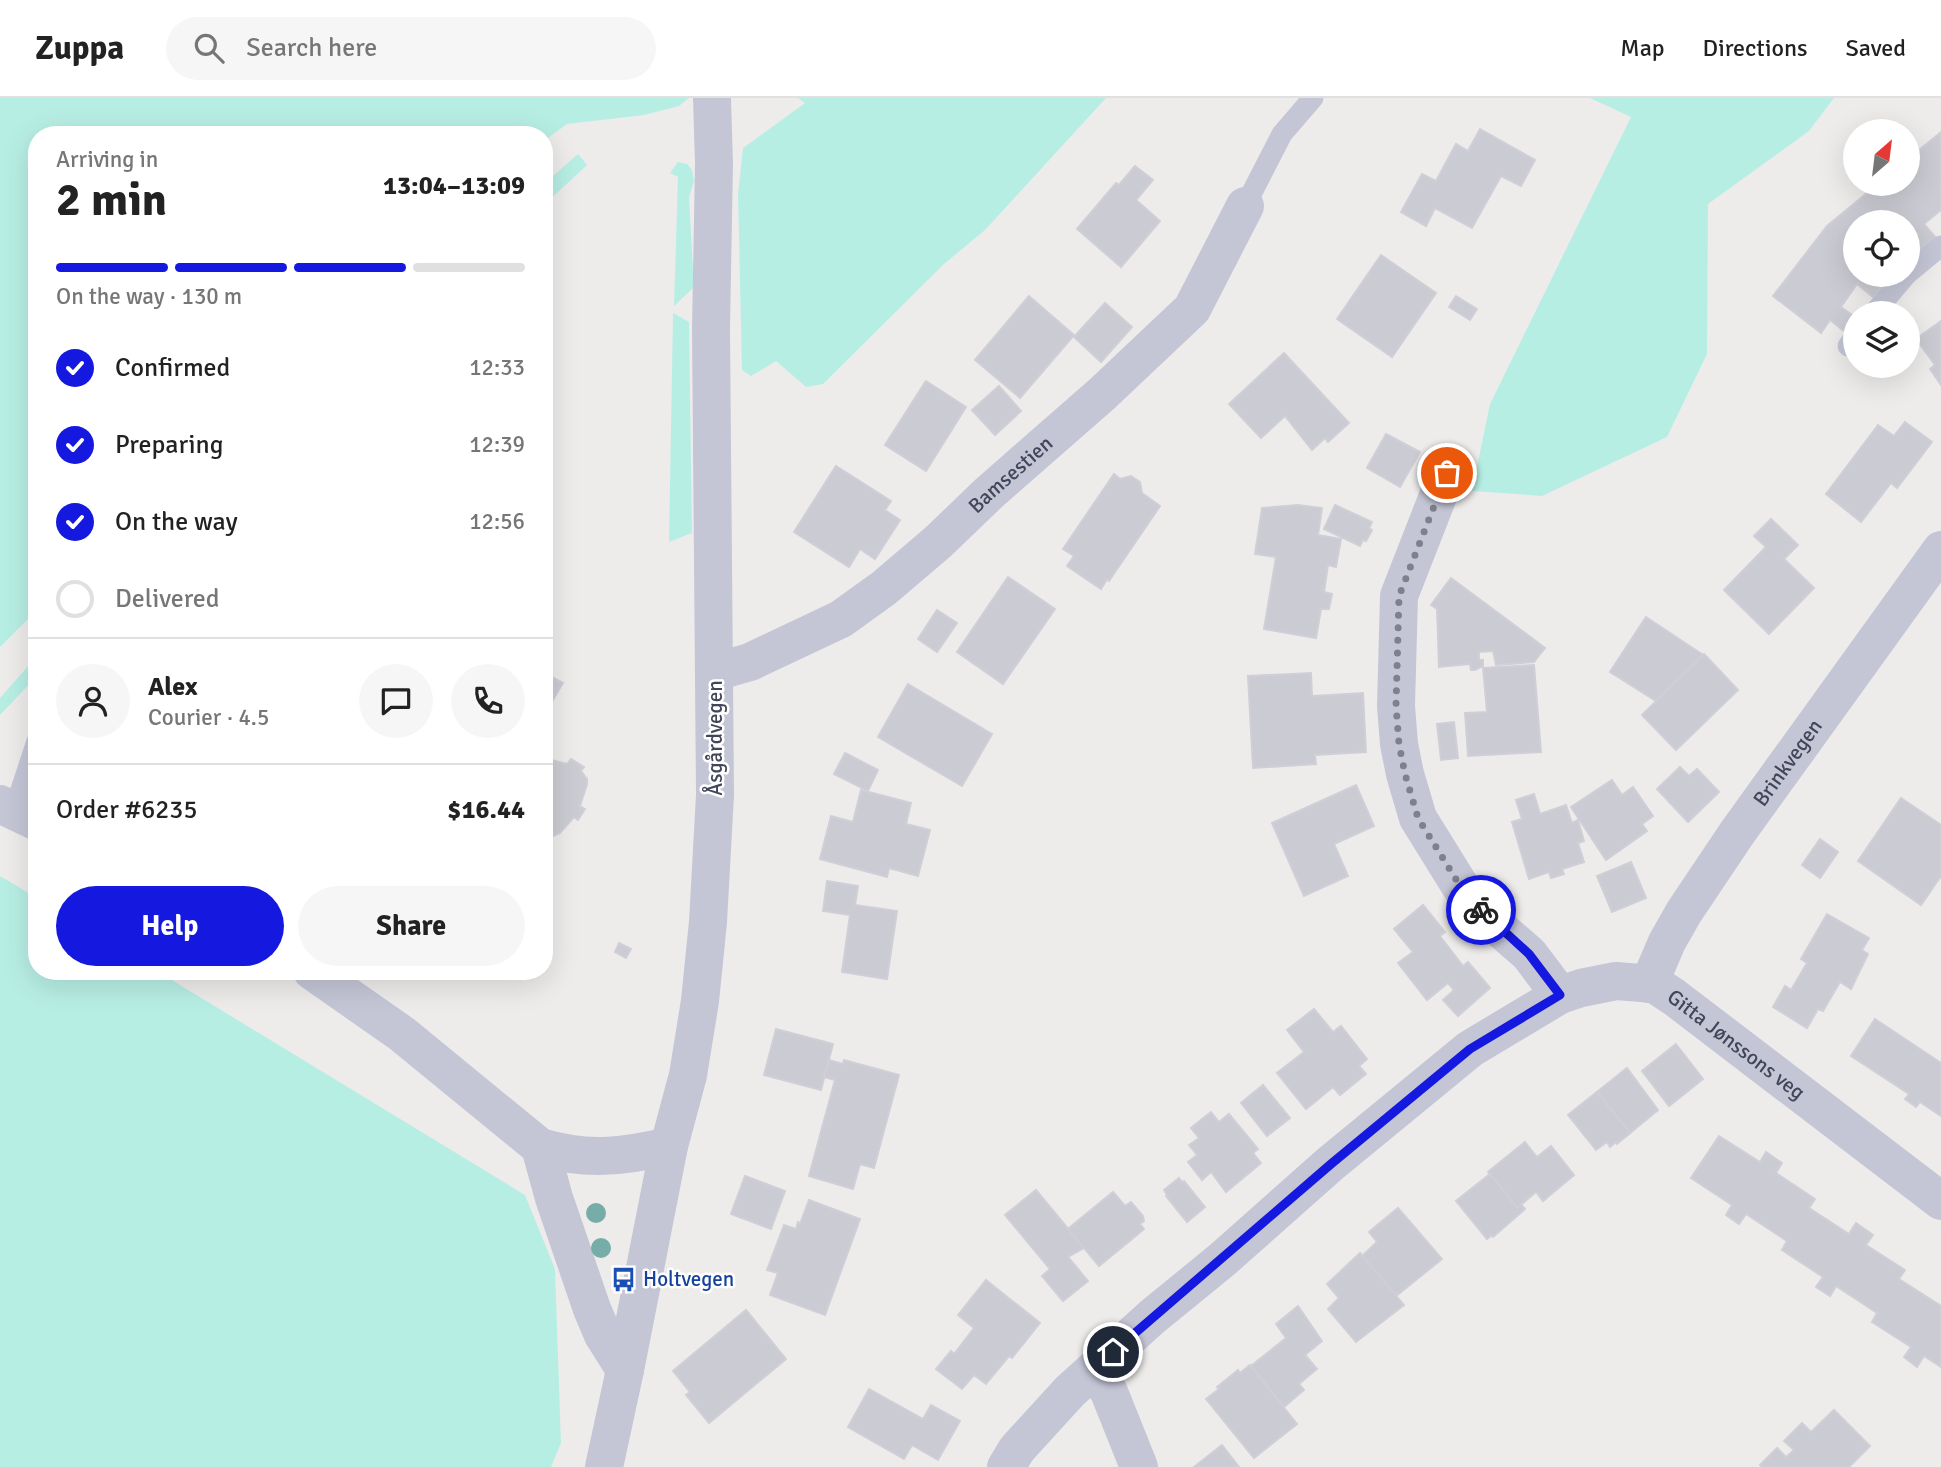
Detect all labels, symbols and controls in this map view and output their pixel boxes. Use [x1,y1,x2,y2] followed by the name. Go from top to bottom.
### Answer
[166,17,656,80] search box
[35,28,124,69] text: Zuppa
[190,29,228,67] icon: search
[246,32,377,64] text: Search here
[1620,33,1665,63] text: Map
[1703,33,1808,63] text: Directions
[1846,33,1906,63] text: Saved
[1843,119,1920,196] north arrow
[1843,119,1920,378] map controls
[56,145,158,174] text: Arriving in
[383,170,525,202] text: 13:04–13:09
[56,172,167,228] text: 2 min
[1843,210,1920,287] button: locate
[56,282,242,311] text: On the way · 130 m
[1843,301,1920,378] button: layers
[56,349,94,387] icon: check
[115,352,230,384] text: Confirmed
[469,353,525,382] text: 12:33
[56,426,94,464] icon: check
[115,429,223,461] text: Preparing
[469,430,525,459] text: 12:39
[963,430,1058,519] street label: Bamsestien
[1417,443,1477,503] pin
[1428,454,1466,492] icon: bag
[56,503,94,541] icon: check
[115,506,238,538] text: On the way
[469,507,525,536] text: 12:56
[115,583,220,615] text: Delivered
[56,664,130,738] button: person
[359,664,433,738] button: chat
[451,664,525,738] button: phone
[148,671,198,703] text: Alex
[701,680,728,796] street label: Åsgårdvegen
[148,703,269,732] text: Courier · 4.5
[1748,714,1828,811] street label: Brinkvegen
[56,794,197,826] text: Order #6235
[447,794,525,826] text: $16.44
[1446,875,1516,945] courier
[56,886,284,966] button: Help
[298,886,525,966] button: Share
[1462,891,1500,929] icon: bike
[1662,984,1810,1105] street label: Gitta Jønssons veg
[609,1265,637,1293] bus stop icon: Holtvegen
[643,1266,734,1292] place label: Holtvegen
[1083,1322,1143,1382] pin
[1094,1333,1132,1371] icon: home

